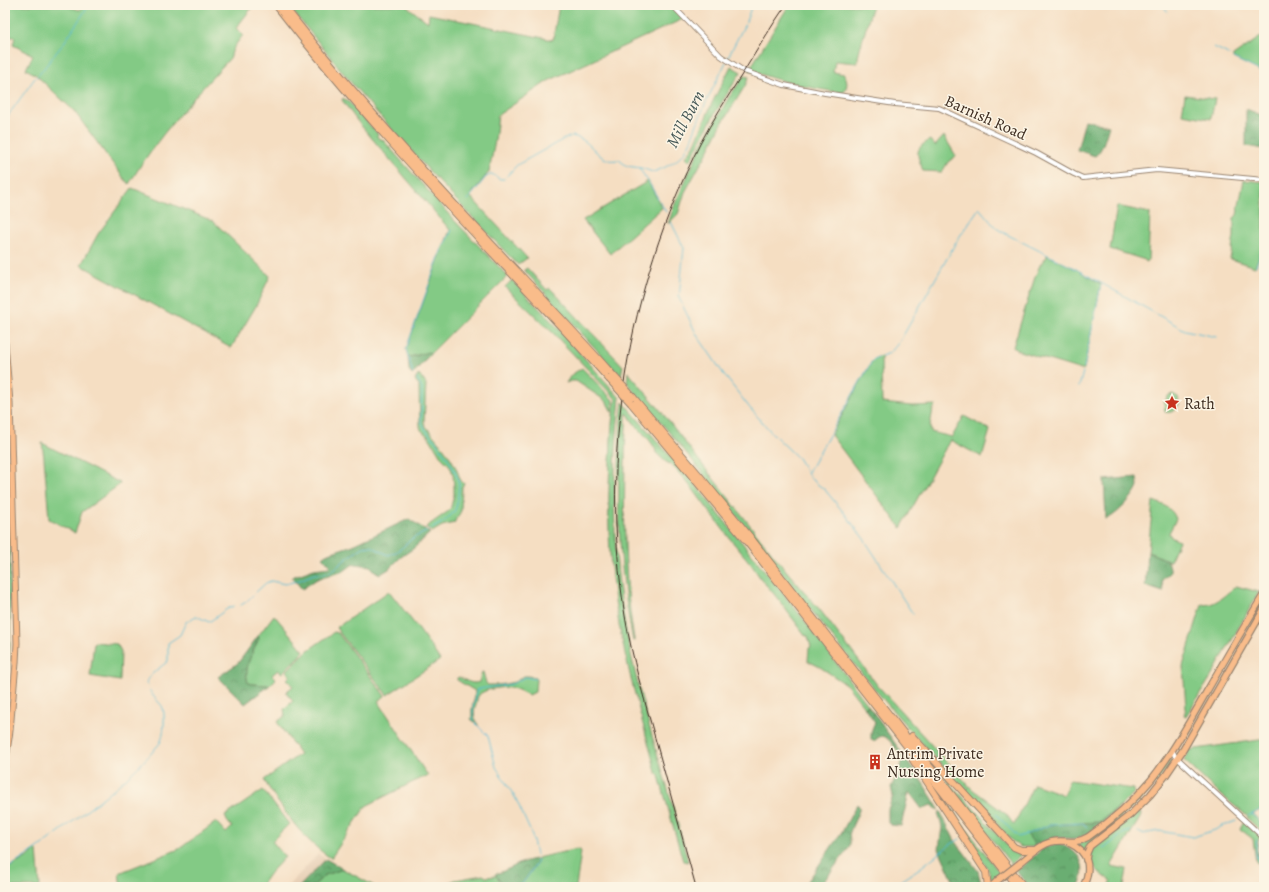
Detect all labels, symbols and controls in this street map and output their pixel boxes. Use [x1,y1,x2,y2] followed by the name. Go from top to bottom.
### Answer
[661,87,710,152] water label: Mill Burn
[941,90,1031,146] street label: Barnish Road
[1184,393,1215,415] place label: Rath
[1163,394,1181,412] place icon: Rath
[886,743,984,783] place label: Antrim Private Nursing Home
[866,753,884,771] building icon: Antrim Private Nursing Home

